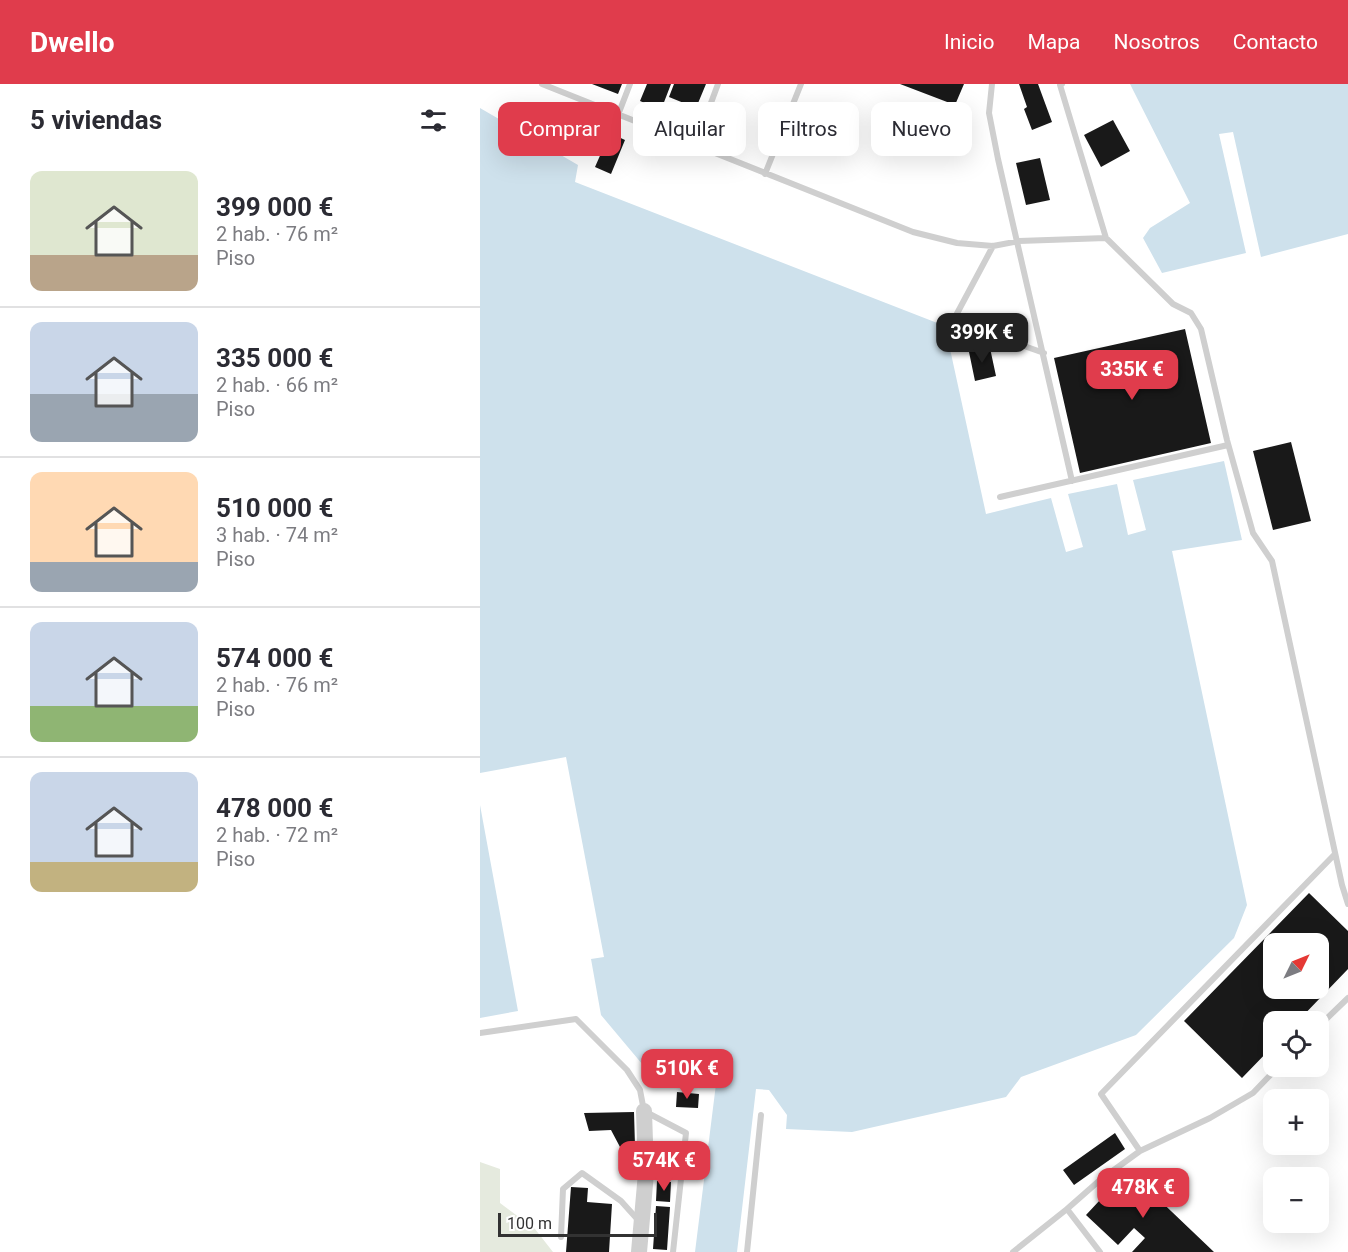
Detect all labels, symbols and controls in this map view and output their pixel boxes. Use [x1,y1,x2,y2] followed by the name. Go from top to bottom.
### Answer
[30,26,115,59] text: Dwello
[944,30,994,54] text: Inicio
[1027,30,1080,54] text: Mapa
[1113,30,1200,54] text: Nosotros
[1233,30,1318,54] text: Contacto
[498,102,621,156] chip: Comprar
[633,102,746,156] chip: Alquilar
[758,102,859,156] chip: Filtros
[871,102,972,156] chip: Nuevo
[417,104,450,137] icon: filters
[30,105,162,135] text: 5 viviendas
[216,192,333,222] text: 399 000 €
[78,195,150,267] icon: home
[216,222,338,246] text: 2 hab. · 76 m²
[216,246,255,270] text: Piso
[933,313,1031,364] pin: 399K €
[950,320,1014,344] text: 399K €
[216,343,333,373] text: 335 000 €
[78,346,150,418] icon: home
[1083,350,1181,401] pin: 335K €
[1100,357,1164,381] text: 335K €
[216,373,338,397] text: 2 hab. · 66 m²
[216,397,255,421] text: Piso
[216,493,333,523] text: 510 000 €
[78,496,150,568] icon: home
[216,523,338,547] text: 3 hab. · 74 m²
[216,547,255,571] text: Piso
[216,643,333,673] text: 574 000 €
[78,646,150,718] icon: home
[216,673,338,697] text: 2 hab. · 76 m²
[216,697,255,721] text: Piso
[216,793,333,823] text: 478 000 €
[78,796,150,868] icon: home
[216,823,338,847] text: 2 hab. · 72 m²
[216,847,255,871] text: Piso
[1263,933,1329,999] north arrow
[1263,933,1329,1233] map controls
[1263,1011,1329,1077] button: locate
[638,1049,736,1100] pin: 510K €
[655,1056,719,1080] text: 510K €
[1263,1089,1329,1155] button: +
[615,1141,713,1192] pin: 574K €
[632,1148,696,1172] text: 574K €
[1263,1167,1329,1233] button: −
[1094,1168,1192,1219] pin: 478K €
[1111,1175,1175,1199] text: 478K €
[498,1210,657,1238] scale bar
[507,1214,552,1233] text: 100 m

